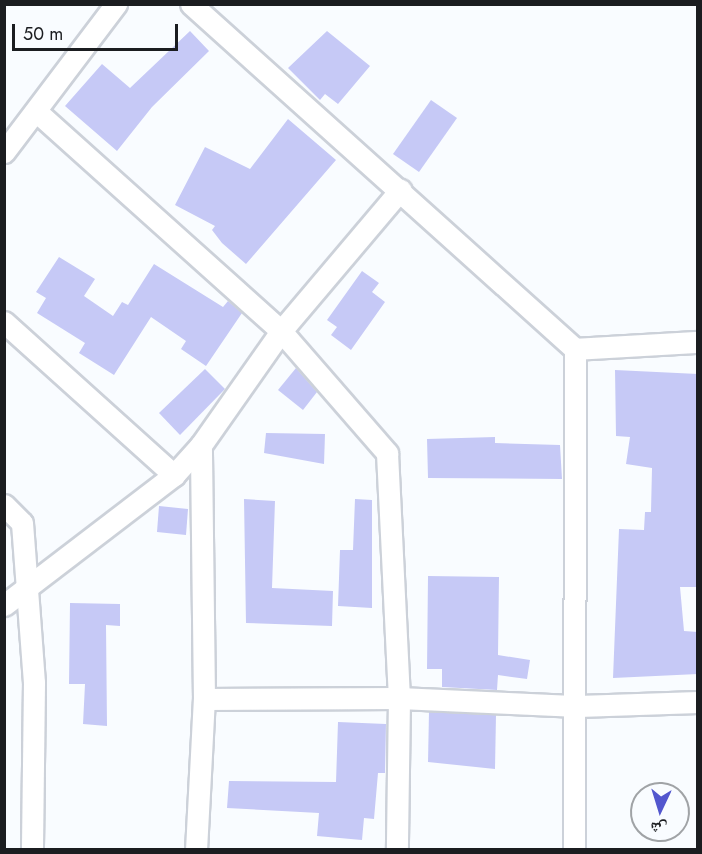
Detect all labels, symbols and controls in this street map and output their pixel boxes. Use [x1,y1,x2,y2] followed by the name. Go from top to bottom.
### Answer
[15,12,182,50] scale bar
[23,21,63,47] text: 50 m
[630,782,690,842] north arrow
[650,816,668,841] text: ش

